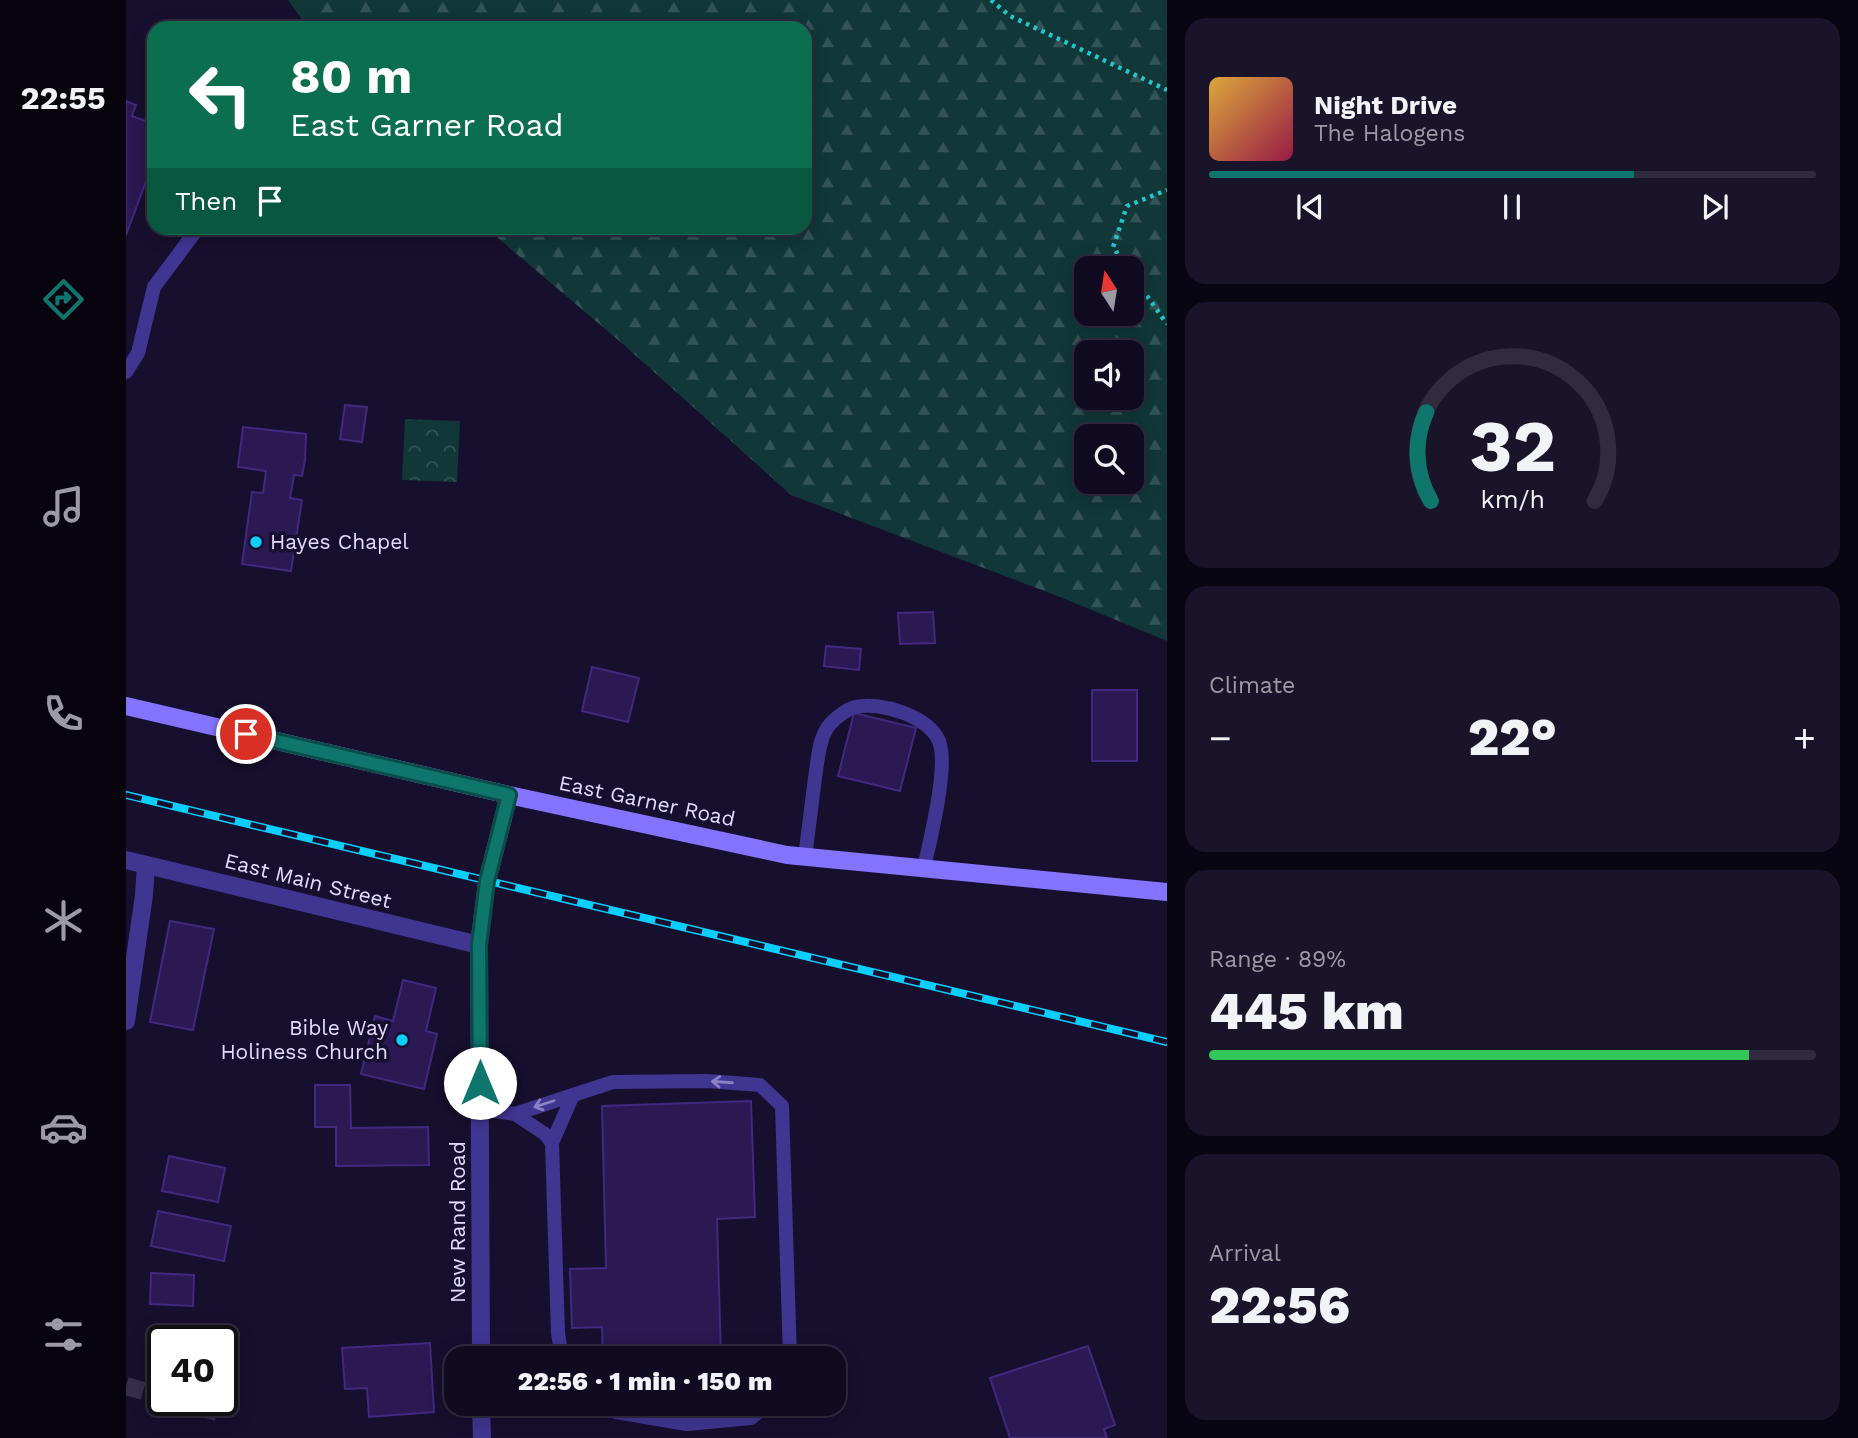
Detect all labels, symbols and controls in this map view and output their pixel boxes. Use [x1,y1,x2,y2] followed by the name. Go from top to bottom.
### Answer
[290,47,412,105] text: 80 m
[175,49,266,140] icon: left
[20,79,106,117] text: 22:55
[1314,90,1457,120] text: Night Drive
[290,106,564,144] text: East Garner Road
[1314,120,1465,147] text: The Halogens
[251,182,289,220] icon: arrive
[175,186,237,216] text: Then
[1291,188,1329,226] icon: previous
[1493,188,1531,226] icon: pause
[1696,188,1734,226] icon: next
[1074,256,1144,326] north arrow
[1074,256,1144,494] map controls
[39,275,88,324] icon: directions
[1074,340,1144,410] button: sound
[1469,403,1556,489] text: 32
[1074,424,1144,494] button: search
[39,482,88,531] icon: music
[1480,485,1545,514] text: km/h
[270,529,409,554] place label: Hayes Chapel
[248,534,264,550] marker: Hayes Chapel
[1209,672,1295,699] text: Climate
[39,689,88,738] icon: phone
[216,704,276,764] pin
[1468,707,1557,768] text: 22°
[227,715,265,753] icon: arrive
[1209,716,1232,760] text: −
[1793,716,1816,760] text: +
[557,770,738,831] street label: East Garner Road
[222,848,394,913] street label: East Main Street
[39,896,88,945] icon: climate
[1209,946,1346,973] text: Range · 89%
[1209,981,1404,1042] text: 445 km
[220,1015,388,1064] place label: Bible Way Holiness Church
[394,1032,410,1048] marker: Bible Way Holiness Church
[443,1046,517,1120] position arrow
[712,1075,734,1088] one-way arrow
[533,1098,555,1111] one-way arrow
[39,1103,88,1152] icon: car
[445,1141,470,1303] street label: New Rand Road
[1209,1240,1281,1267] text: Arrival
[1209,1275,1350,1336] text: 22:56
[39,1310,88,1359] icon: filters
[147,1325,238,1416] speed limit sign: 40
[518,1366,772,1396] text: 22:56 · 1 min · 150 m

